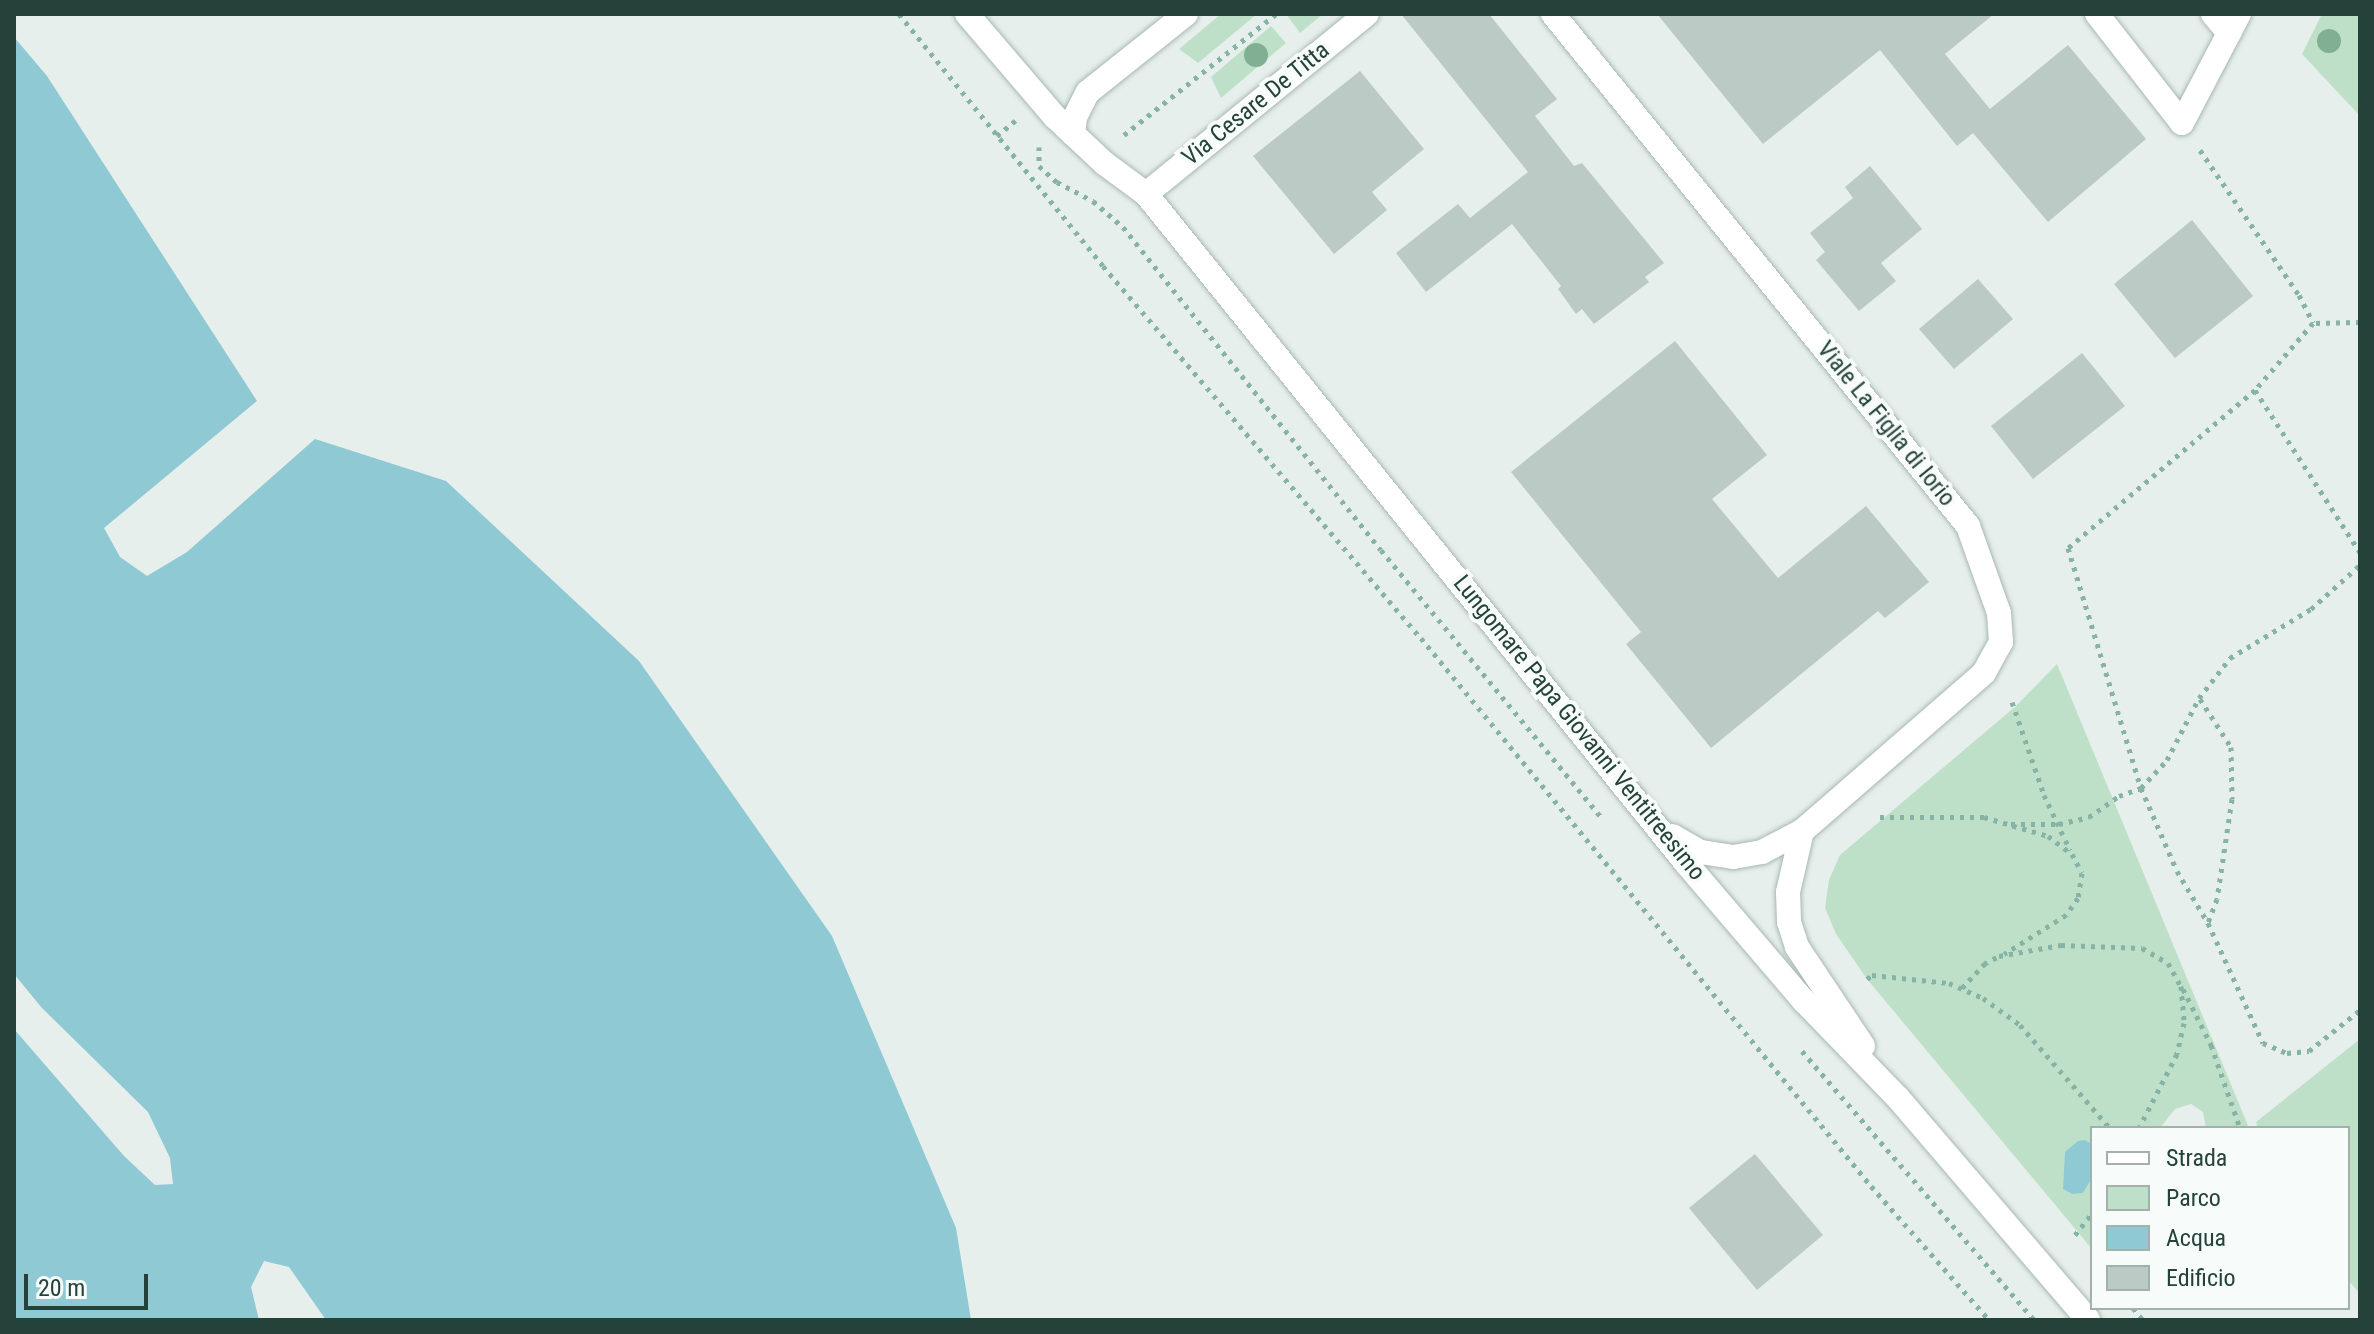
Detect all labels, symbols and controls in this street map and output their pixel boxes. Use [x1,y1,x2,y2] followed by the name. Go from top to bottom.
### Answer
[1177,36,1335,172] street label: Via Cesare De Titta
[1811,336,1961,512] street label: Viale La Figlia di Iorio
[1447,570,1711,886] street label: Lungomare Papa Giovanni Ventitreesimo
[2090,1126,2350,1310] legend
[2166,1144,2227,1172] text: Strada
[2166,1184,2221,1212] text: Parco
[2166,1224,2226,1252] text: Acqua
[28,1258,152,1308] scale bar
[2166,1264,2236,1292] text: Edificio
[38,1274,85,1302] text: 20 m

